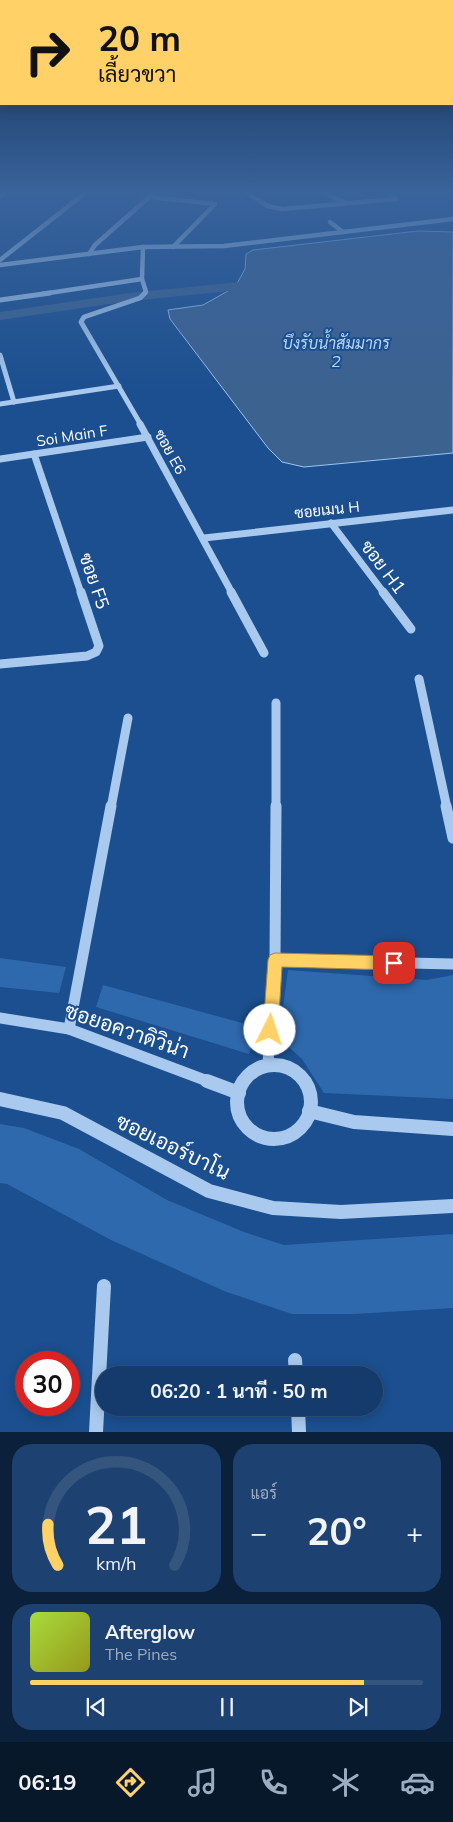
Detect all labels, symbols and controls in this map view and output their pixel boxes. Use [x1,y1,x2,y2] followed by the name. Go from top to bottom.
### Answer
[98,16,181,60] text: 20 m
[15,20,80,85] icon: right
[98,60,176,88] text: เลี้ยวขวา
[282,329,391,371] water label: บึงรับน้ำสัมมากร 2
[35,420,109,451] street label: Soi Main F
[150,426,190,478] street label: ซอย E6
[293,497,360,522] street label: ซอยเมน H
[356,535,411,598] street label: ซอย H1
[74,550,115,612] street label: ซอย F5
[373,942,415,984] pin
[380,949,408,977] icon: arrive
[62,997,193,1064] street label: ซอยอควาดิวิน่า
[243,1003,295,1055] position arrow
[112,1107,235,1185] street label: ซอยเออร์บาโน
[15,1351,80,1416] speed limit sign: 30
[150,1379,328,1403] text: 06:20 · 1 นาที · 50 m
[251,1483,277,1503] text: แอร์
[85,1492,147,1557] text: 21
[307,1507,367,1555] text: 20°
[251,1515,267,1550] text: −
[406,1515,423,1550] text: +
[96,1552,136,1574] text: km/h
[105,1620,195,1644] text: Afterglow
[105,1644,177,1664] text: The Pines
[82,1693,110,1721] icon: previous
[213,1693,241,1721] icon: pause
[344,1693,372,1721] icon: next
[113,1765,148,1800] icon: directions
[185,1765,220,1800] icon: music
[256,1765,291,1800] icon: phone
[328,1765,363,1800] icon: climate
[400,1765,435,1800] icon: car
[18,1768,77,1796] text: 06:19

